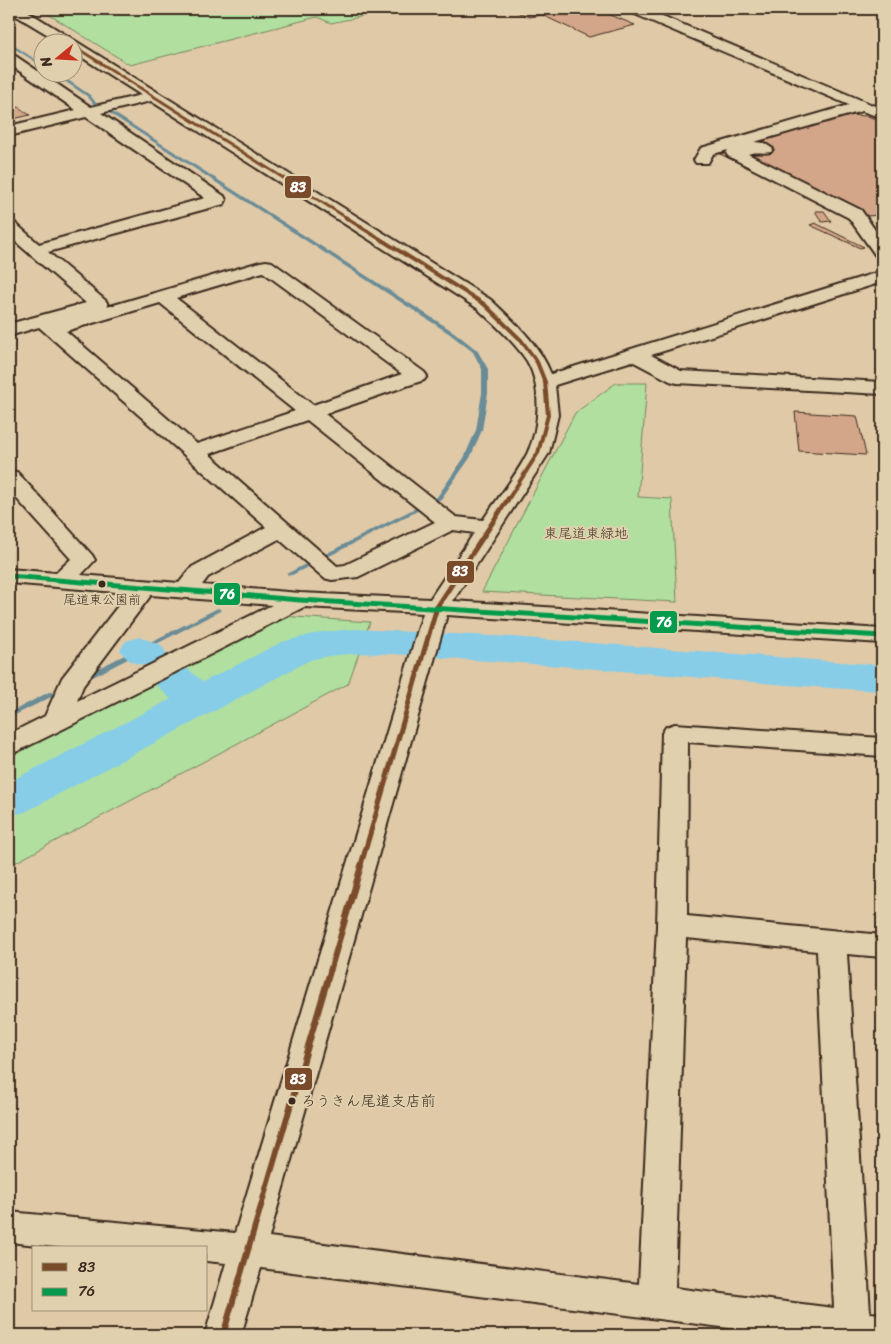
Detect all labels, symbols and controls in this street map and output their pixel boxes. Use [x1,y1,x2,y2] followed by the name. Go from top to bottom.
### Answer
[32,32,82,82] north arrow
[33,53,60,71] text: N
[284,175,312,199] line badge: 83
[289,175,306,200] text: 83
[544,521,628,546] park label: 東尾道東緑地
[451,559,468,584] text: 83
[446,560,475,584] line badge: 83
[97,579,107,589] marker: 尾道東公園前
[213,582,241,606] line badge: 76
[219,582,235,607] text: 76
[63,588,141,611] place label: 尾道東公園前
[649,610,678,634] line badge: 76
[656,610,672,635] text: 76
[284,1067,313,1091] line badge: 83
[289,1067,306,1092] text: 83
[301,1088,436,1114] place label: ろうきん尾道支店前
[287,1096,297,1106] marker: ろうきん尾道支店前
[32,1246,208,1312] legend
[78,1254,95,1280] text: 83
[78,1278,95,1304] text: 76

